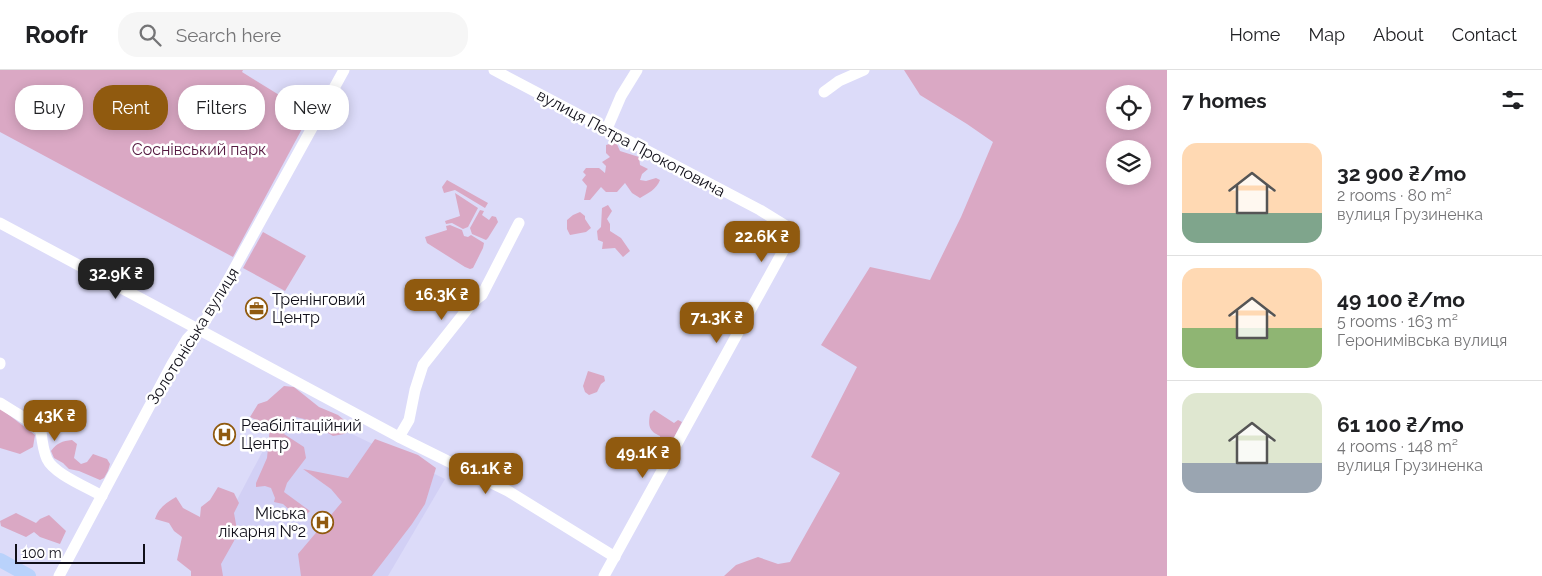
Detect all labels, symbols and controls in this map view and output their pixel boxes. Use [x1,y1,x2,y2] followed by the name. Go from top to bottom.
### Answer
[118,12,468,57] search box
[25,20,88,49] text: Roofr
[136,21,164,49] icon: search
[176,24,281,46] text: Search here
[1229,24,1280,45] text: Home
[1308,24,1345,45] text: Map
[1373,24,1424,45] text: About
[1452,24,1517,45] text: Contact
[15,85,83,130] chip: Buy
[93,85,168,130] chip: Rent
[178,85,265,130] chip: Filters
[275,85,349,130] chip: New
[534,85,728,201] street label: вулиця Петра Прокоповича
[1106,85,1151,185] map controls
[1106,85,1151,130] button: locate
[1499,86,1527,114] icon: filters
[1182,88,1267,113] text: 7 homes
[132,140,266,159] park label: Соснівський парк
[1106,140,1151,185] button: layers
[1337,161,1466,186] text: 32 900 ₴/mo
[1222,163,1282,223] icon: home
[1337,186,1452,205] text: 2 rooms · 80 m²
[1337,205,1483,224] text: вулиця Грузиненка
[716,220,808,263] pin: 22.6K ₴
[735,227,789,246] text: 22.6K ₴
[70,258,162,300] pin: 32.9K ₴
[89,264,143,283] text: 32.9K ₴
[143,264,243,408] street label: Золотоніська вулиця
[396,278,488,321] pin: 16.3K ₴
[415,285,469,304] text: 16.3K ₴
[1337,287,1465,312] text: 49 100 ₴/mo
[1222,288,1282,348] icon: home
[272,290,365,327] place label: Тренінговий Центр
[244,296,268,320] office icon: Тренінговий Центр
[671,302,763,344] pin: 71.3K ₴
[691,308,743,327] text: 71.3K ₴
[1337,312,1458,331] text: 5 rooms · 163 m²
[1337,331,1507,350] text: Геронимівська вулиця
[20,400,90,442] pin: 43K ₴
[35,406,75,425] text: 43K ₴
[1337,412,1464,437] text: 61 100 ₴/mo
[1222,413,1282,473] icon: home
[241,416,362,453] place label: Реабілітаційний Центр
[213,422,237,446] hospital icon: Реабілітаційний Центр
[597,436,689,479] pin: 49.1K ₴
[1337,437,1458,456] text: 4 rooms · 148 m²
[617,443,669,462] text: 49.1K ₴
[440,452,532,495] pin: 61.1K ₴
[1337,456,1483,475] text: вулиця Грузиненка
[460,459,512,478] text: 61.1K ₴
[218,504,306,541] place label: Міська лікарня №2
[310,510,334,534] hospital icon: Міська лікарня №2
[15,541,145,564] scale bar
[22,545,62,561] text: 100 m

